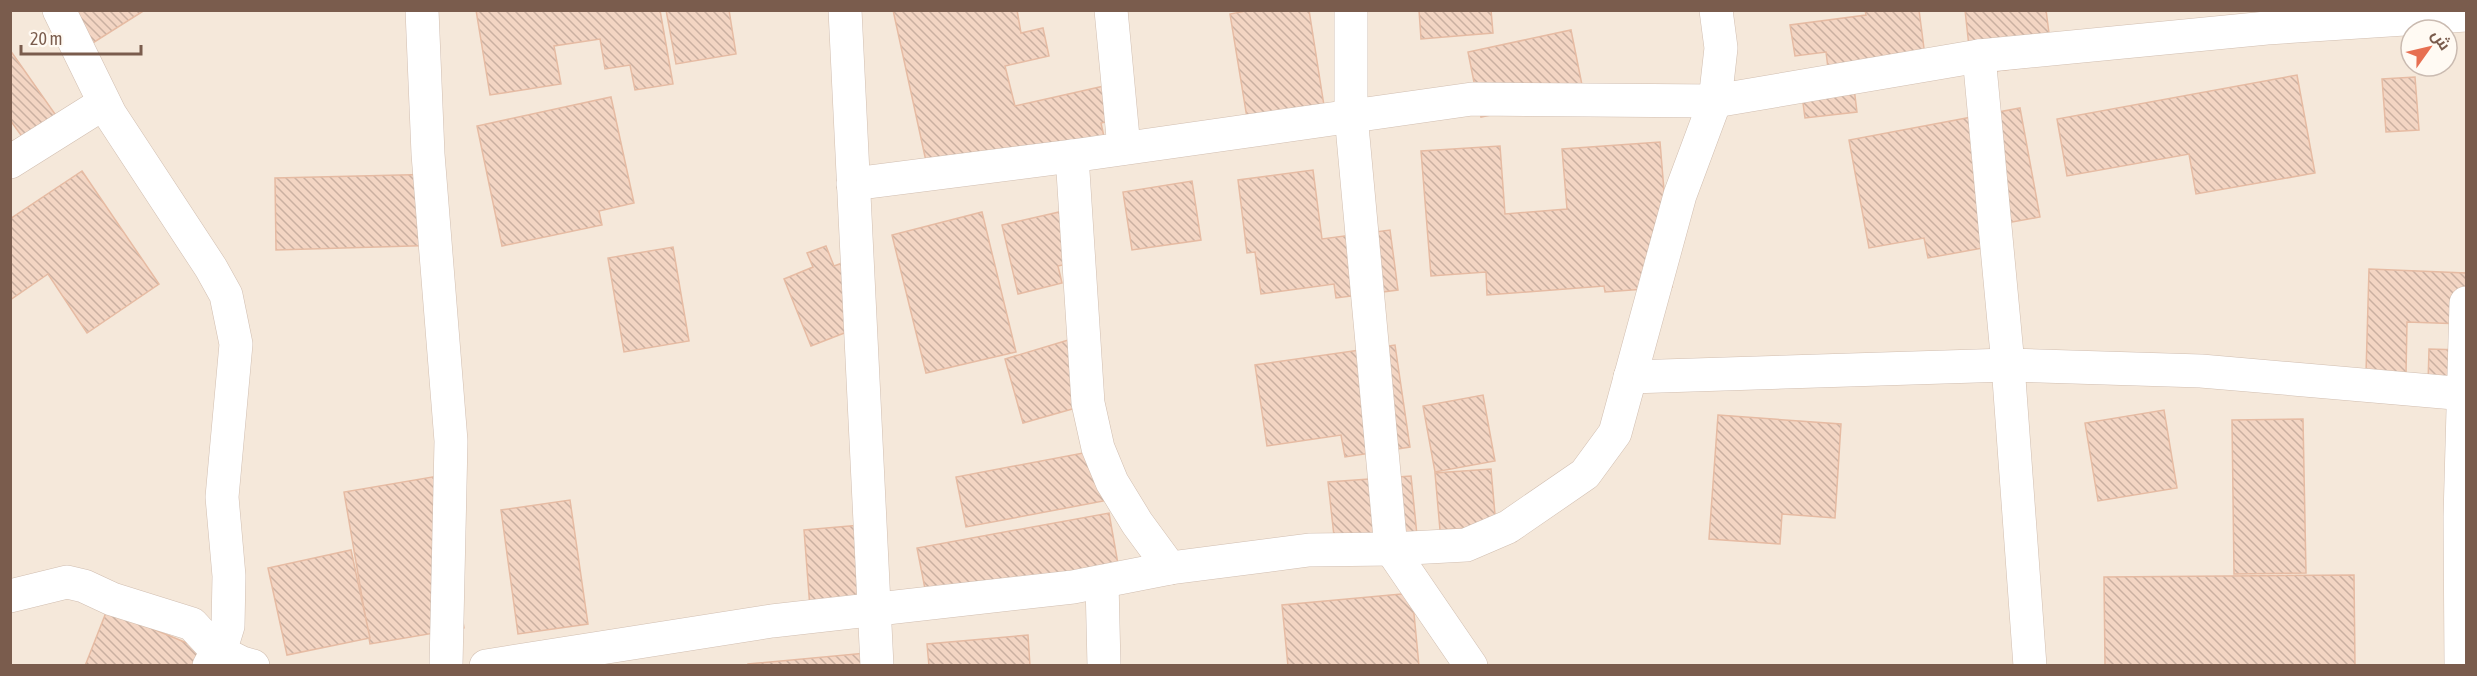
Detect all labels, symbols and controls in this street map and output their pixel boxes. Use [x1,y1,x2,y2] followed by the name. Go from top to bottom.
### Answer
[21,18,141,56] scale bar
[2399,18,2459,78] north arrow
[2427,26,2455,54] text: ش
[30,28,62,49] text: 20 m

